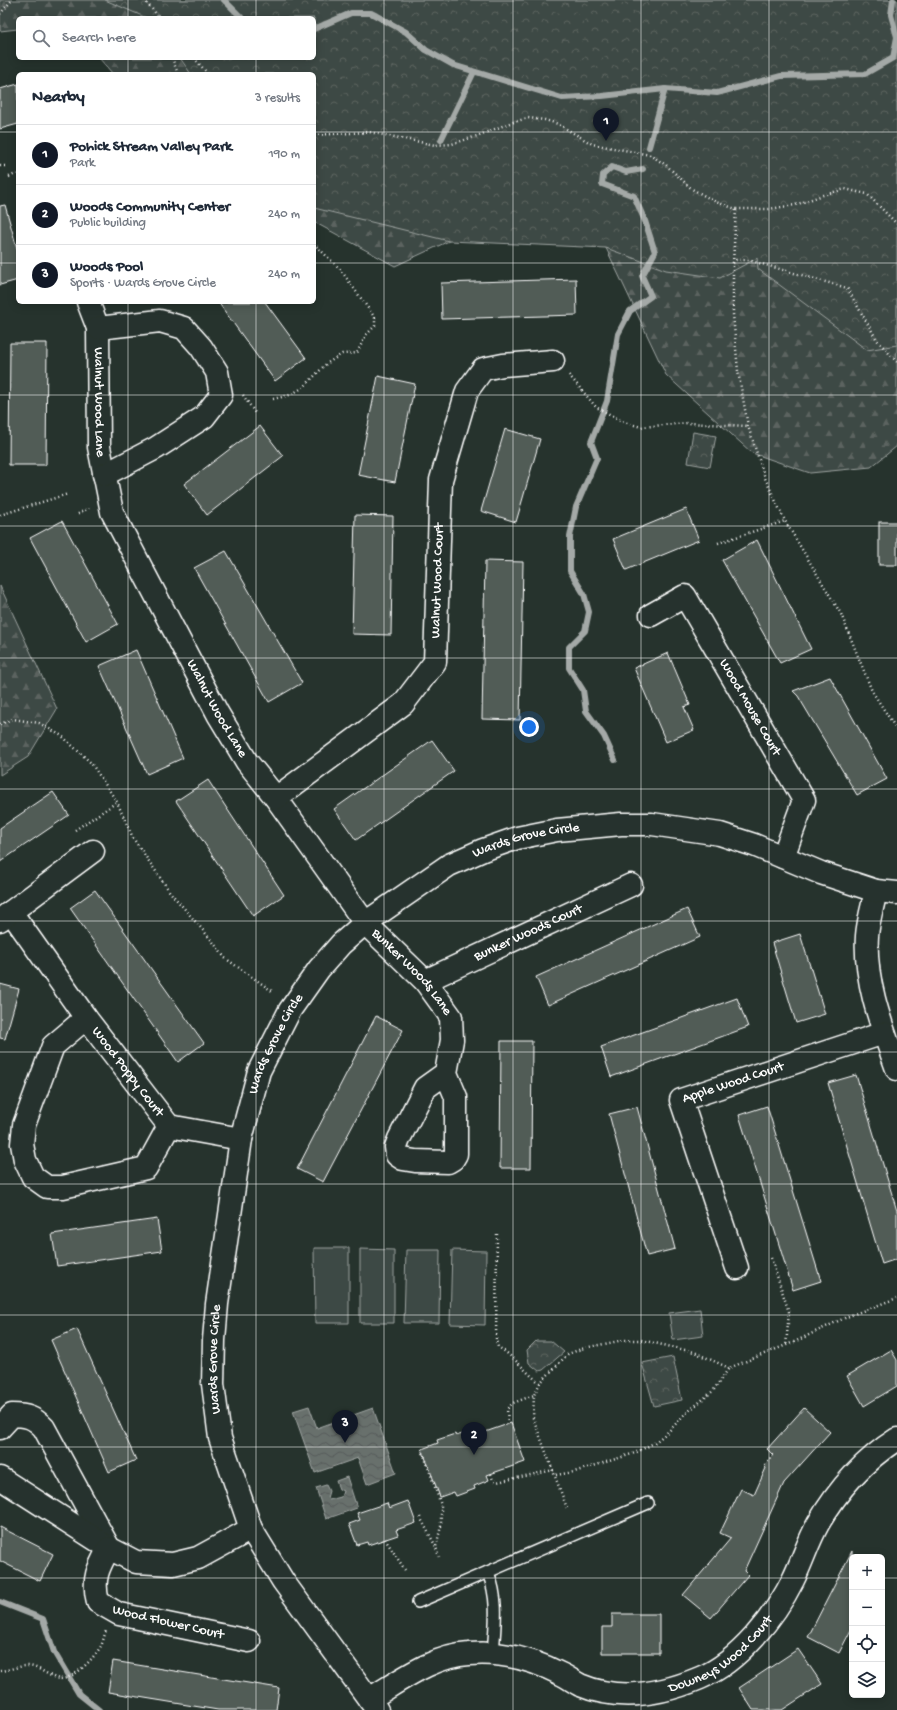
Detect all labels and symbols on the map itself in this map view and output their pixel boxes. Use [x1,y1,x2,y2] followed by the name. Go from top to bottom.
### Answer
[593,108,619,141] pin: 1
[90,347,109,459] street label: Walnut Wood Lane
[427,522,448,639] street label: Walnut Wood Court
[715,656,786,760] street label: Wood Mouse Court
[182,657,251,762] street label: Walnut Wood Lane
[519,717,539,737] your location
[470,819,581,862] street label: Wards Grove Circle
[471,900,586,966] street label: Bunker Woods Court
[367,924,456,1020] street label: Bunker Woods Lane
[245,990,308,1096] street label: Wards Grove Circle
[88,1024,168,1122] street label: Wood Poppy Court
[680,1058,787,1107] street label: Apple Wood Court
[204,1303,225,1415] street label: Wards Grove Circle
[332,1410,358,1443] pin: 3
[461,1422,487,1455] pin: 2
[111,1602,227,1644] street label: Wood Flower Court
[665,1611,778,1697] street label: Downeys Wood Court

